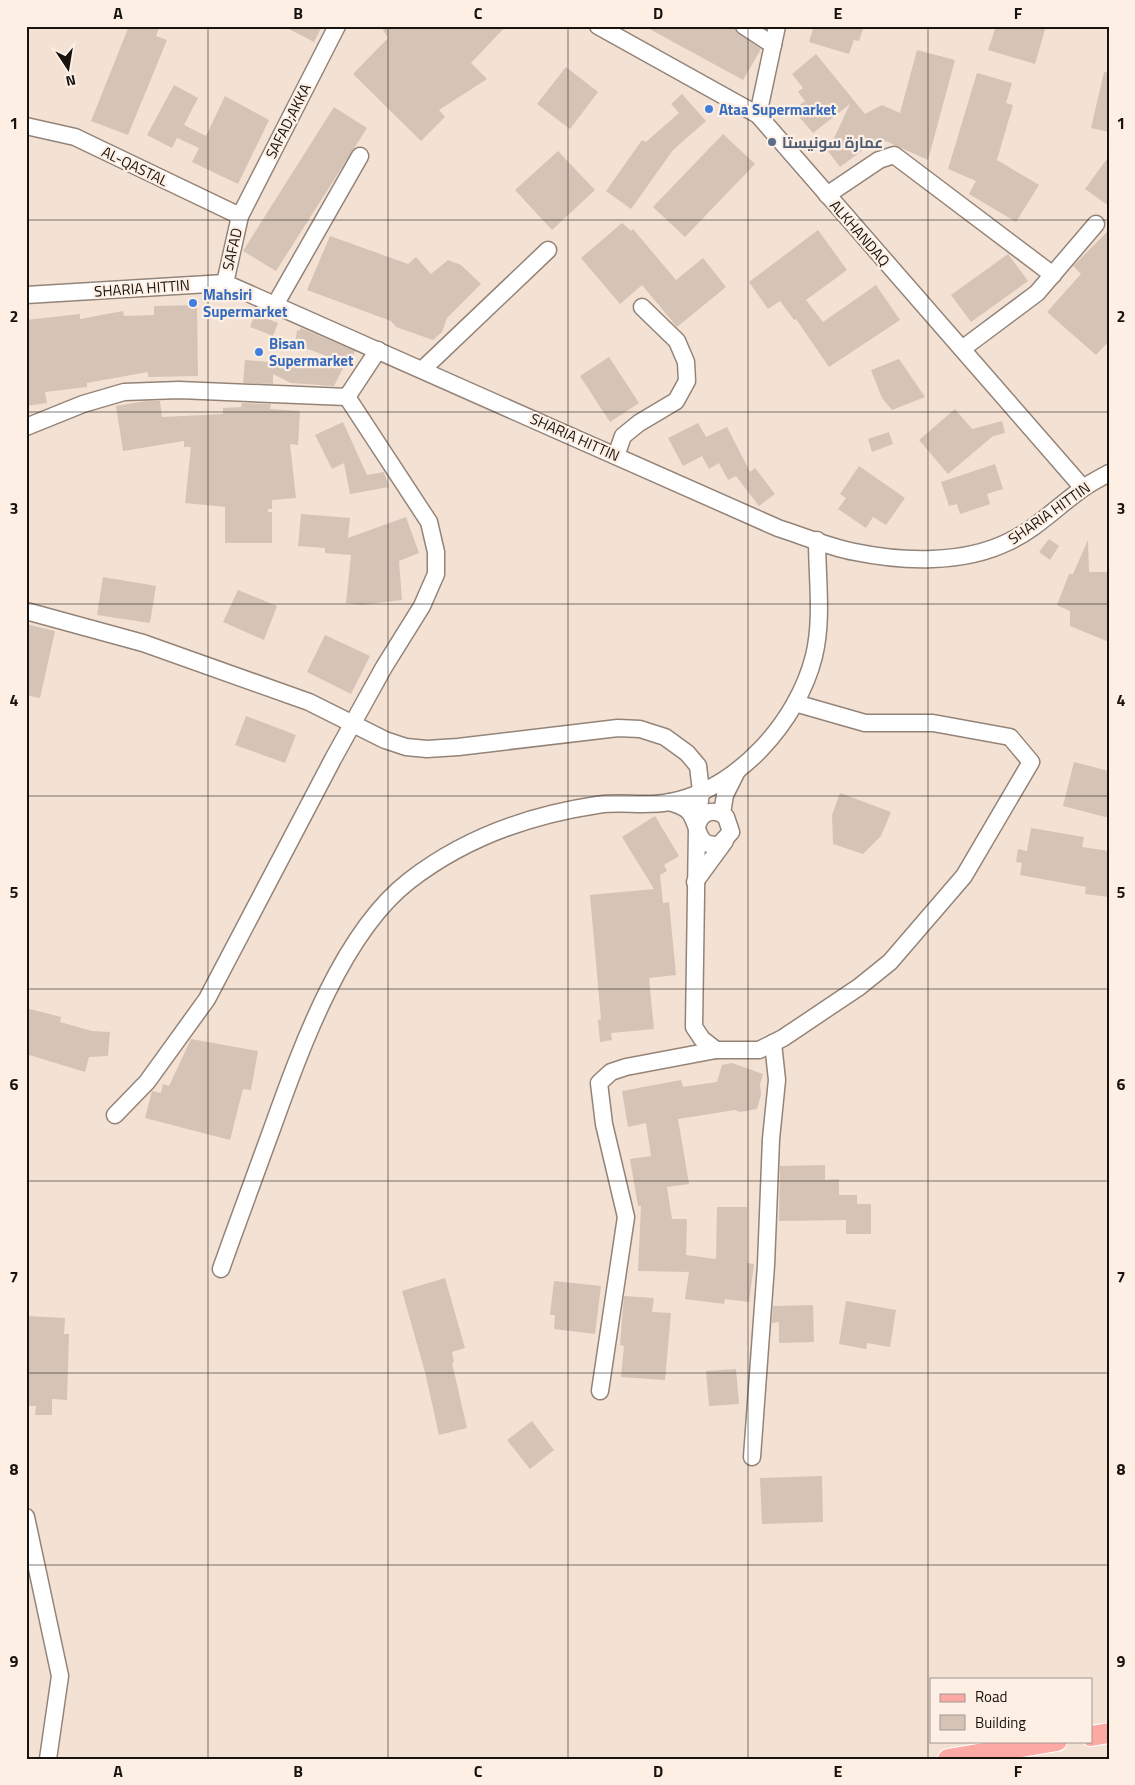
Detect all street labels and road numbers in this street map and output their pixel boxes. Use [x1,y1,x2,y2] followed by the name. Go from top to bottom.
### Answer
[259,79,317,163] street label: SAFAD;AKKA
[98,140,172,192] street label: AL-QASTAL
[824,195,896,272] street label: ALKHANDAQ
[216,226,248,272] street label: SAFAD
[93,273,191,303] street label: SHARIA HITTIN
[527,407,623,467] street label: SHARIA HITTIN
[1003,476,1095,550] street label: SHARIA HITTIN

